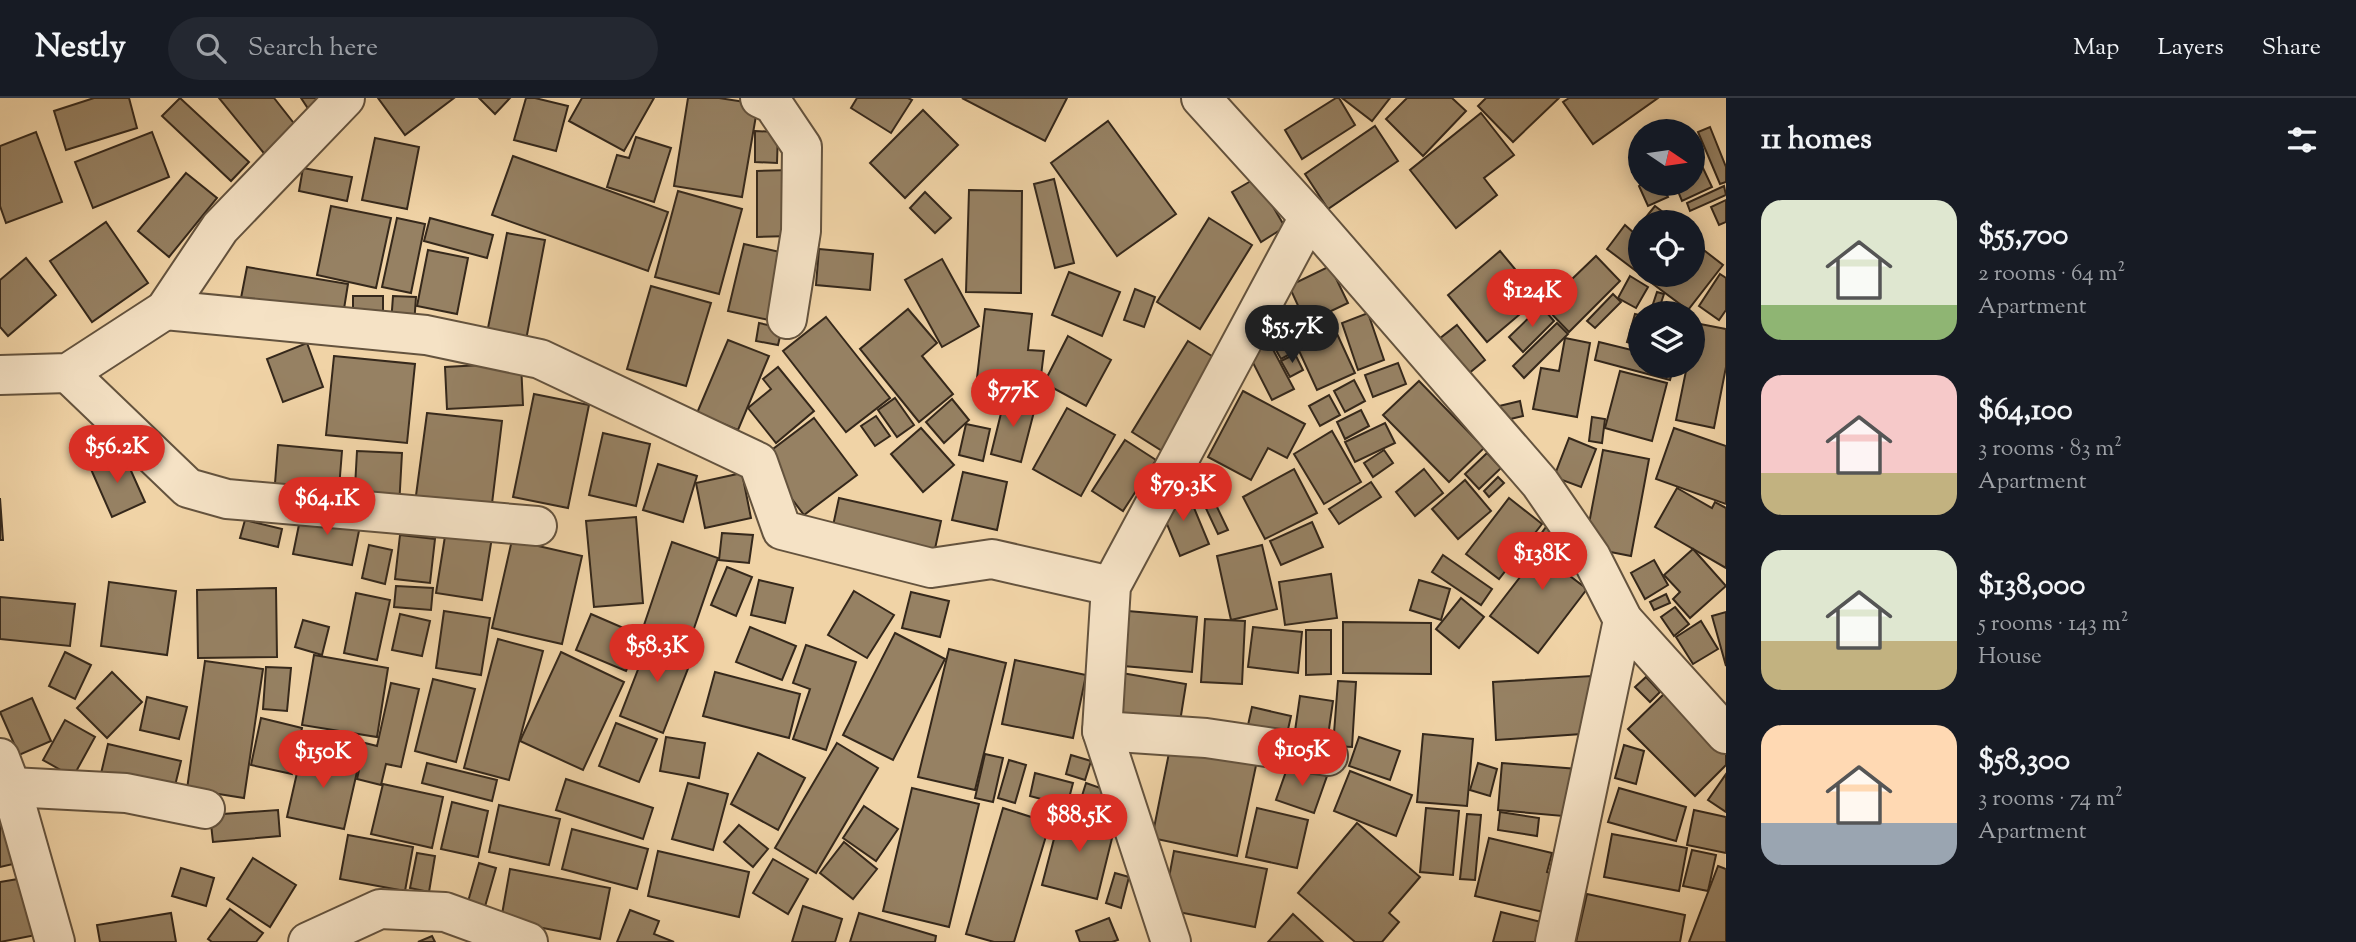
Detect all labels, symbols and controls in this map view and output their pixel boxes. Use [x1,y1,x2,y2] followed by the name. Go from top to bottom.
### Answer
[168,17,658,80] search box
[35,24,126,72] text: Nestly
[192,29,230,67] icon: search
[248,30,378,67] text: Search here
[2073,31,2119,65] text: Map
[2157,31,2224,65] text: Layers
[2262,31,2321,65] text: Share
[1628,119,1704,196] north arrow
[1628,119,1705,378] map controls
[1761,119,1872,162] text: 11 homes
[2283,121,2321,159] icon: filters
[1628,210,1705,287] button: locate
[1978,215,2068,258] text: $55,700
[1817,228,1901,312] icon: home
[1978,258,2125,291] text: 2 rooms · 64 m²
[1483,270,1581,329] pin: $124K
[1502,275,1562,308] text: $124K
[1978,291,2087,324] text: Apartment
[1628,301,1705,378] button: layers
[1235,306,1349,365] pin: $55.7K
[1261,311,1323,344] text: $55.7K
[972,370,1054,429] pin: $77K
[987,375,1039,408] text: $77K
[1978,390,2073,433] text: $64,100
[1817,403,1901,487] icon: home
[60,426,174,485] pin: $56.2K
[85,431,149,464] text: $56.2K
[1978,433,2122,466] text: 3 rooms · 83 m²
[1126,464,1240,523] pin: $79.3K
[1978,466,2087,499] text: Apartment
[1150,469,1216,502] text: $79.3K
[270,478,384,537] pin: $64.1K
[294,483,360,516] text: $64.1K
[1493,532,1591,592] pin: $138K
[1513,538,1571,571] text: $138K
[1978,565,2085,608] text: $138,000
[1817,578,1901,662] icon: home
[1978,608,2129,641] text: 5 rooms · 143 m²
[600,624,714,684] pin: $58.3K
[625,630,689,663] text: $58.3K
[1978,641,2042,674] text: House
[1253,728,1351,788] pin: $105K
[274,730,372,790] pin: $150K
[1274,734,1330,767] text: $105K
[295,736,351,769] text: $150K
[1978,740,2070,783] text: $58,300
[1817,753,1901,837] icon: home
[1978,783,2123,816] text: 3 rooms · 74 m²
[1022,794,1136,854] pin: $88.5K
[1046,800,1112,833] text: $88.5K
[1978,816,2087,849] text: Apartment

